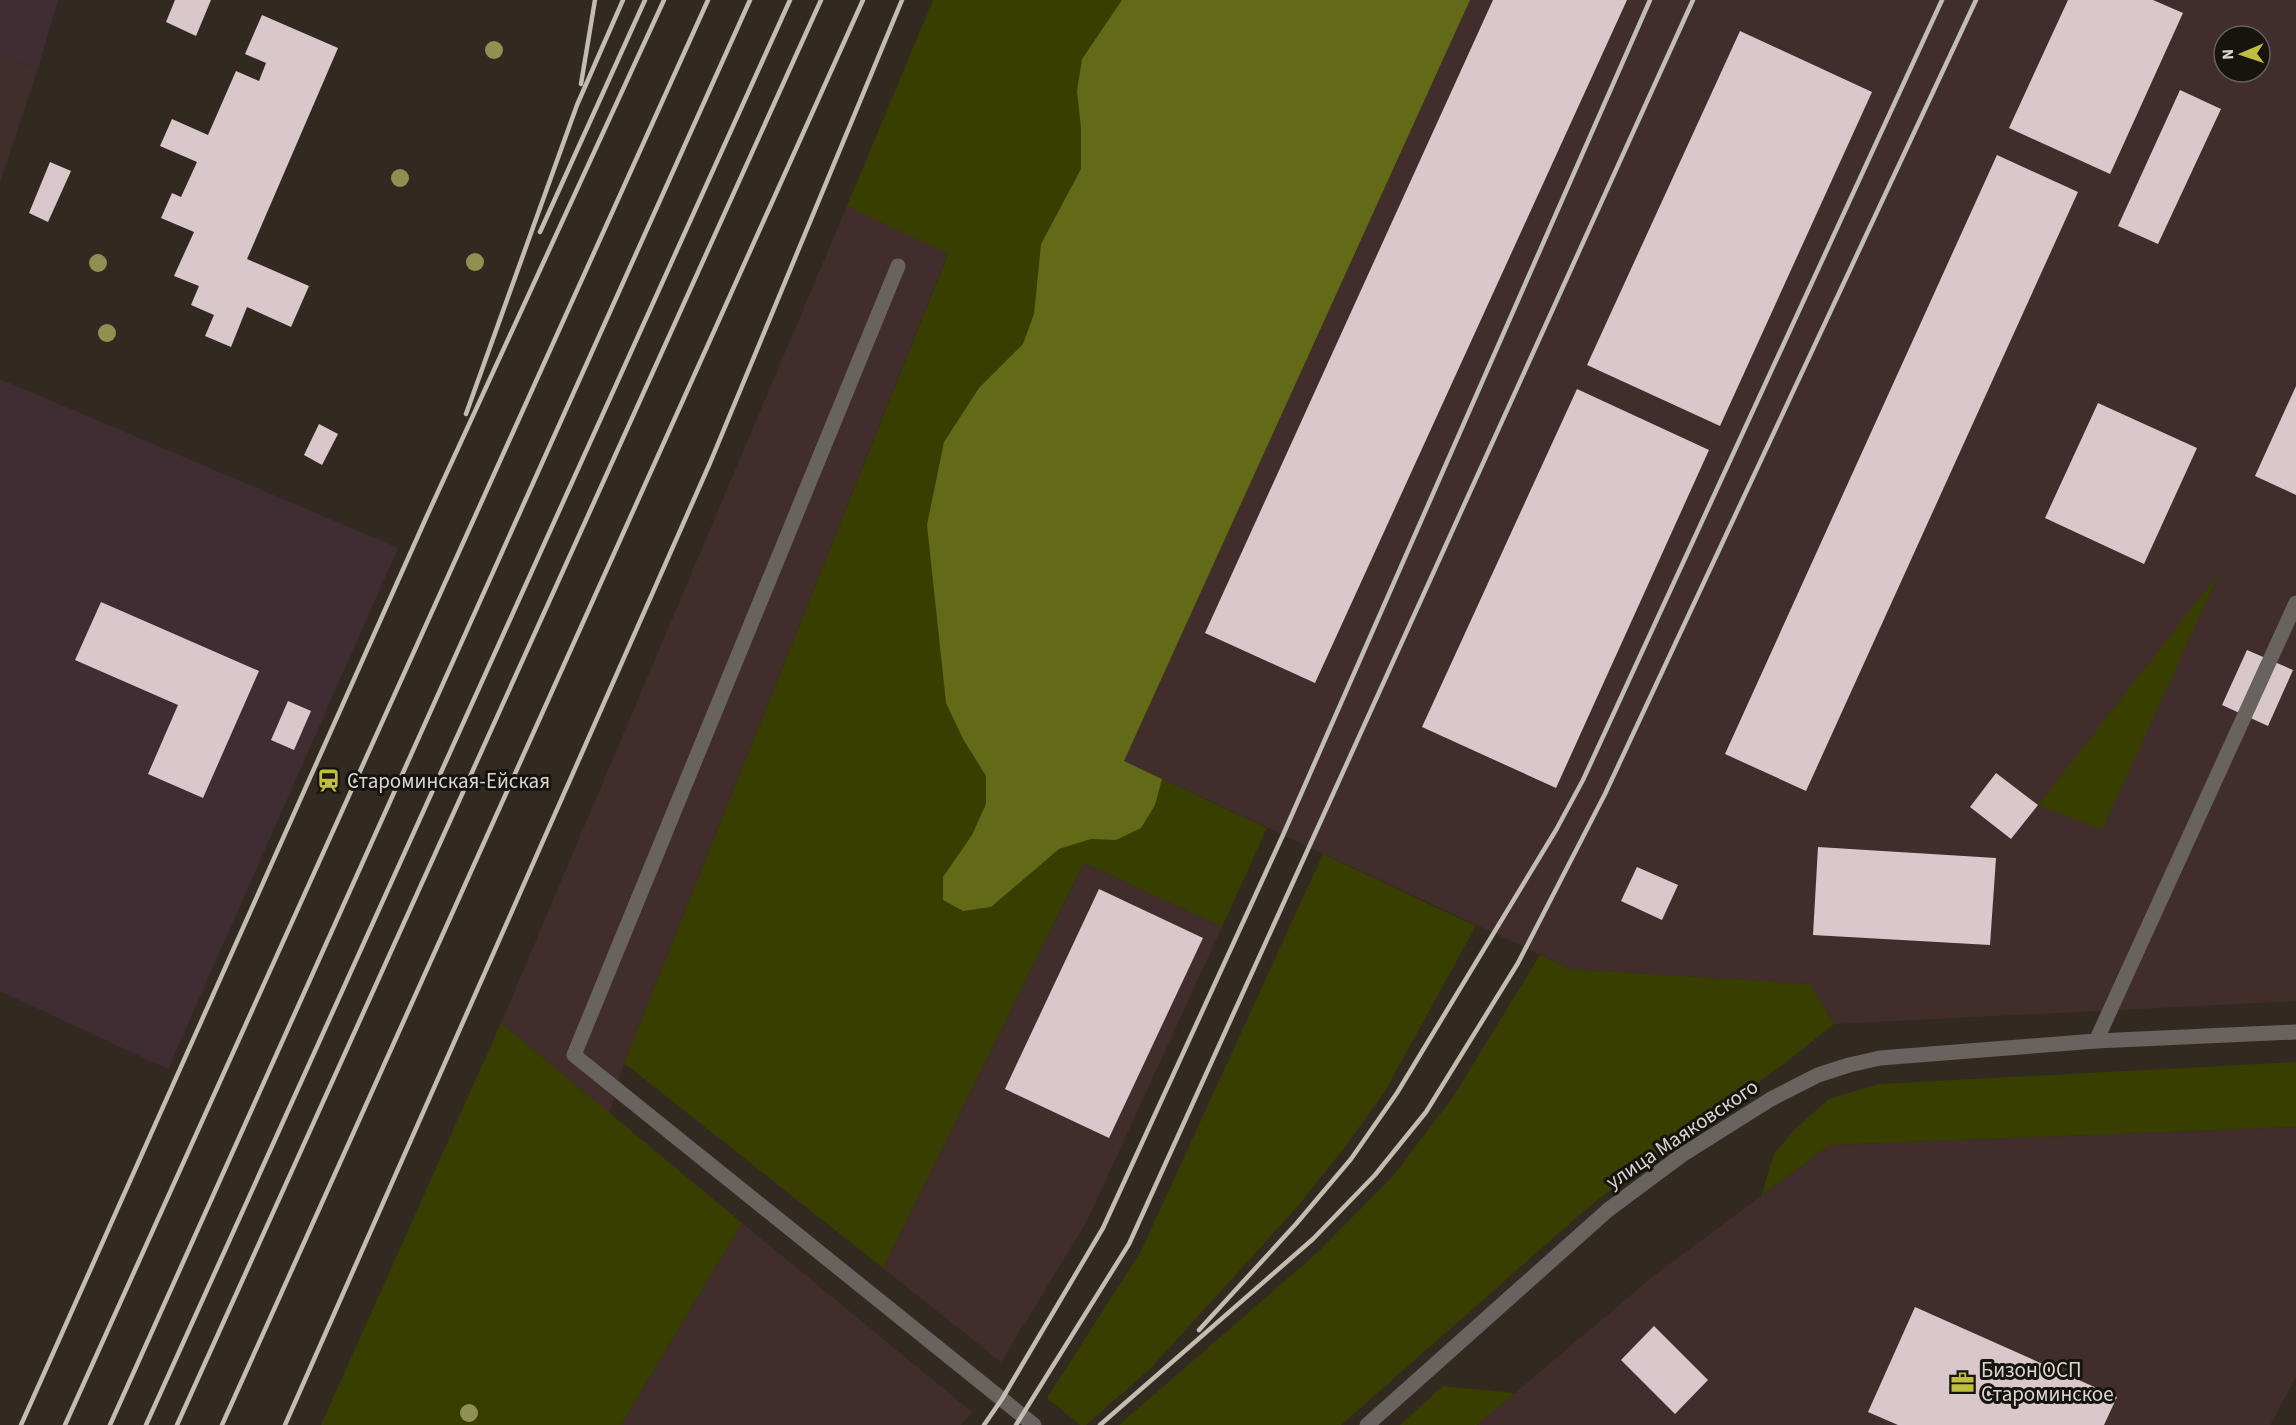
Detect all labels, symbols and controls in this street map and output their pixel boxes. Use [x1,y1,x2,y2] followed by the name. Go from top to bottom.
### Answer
[2212,24,2272,84] north arrow
[2217,49,2239,60] text: N
[347,766,550,796] place label: Староминская-Ейская
[316,768,342,794] station icon: Староминская-Ейская
[1600,1072,1764,1196] street label: улица Маяковского
[1981,1355,2114,1409] place label: Бизон ОСП Староминское
[1950,1369,1976,1395] office icon: Бизон ОСП Староминское

